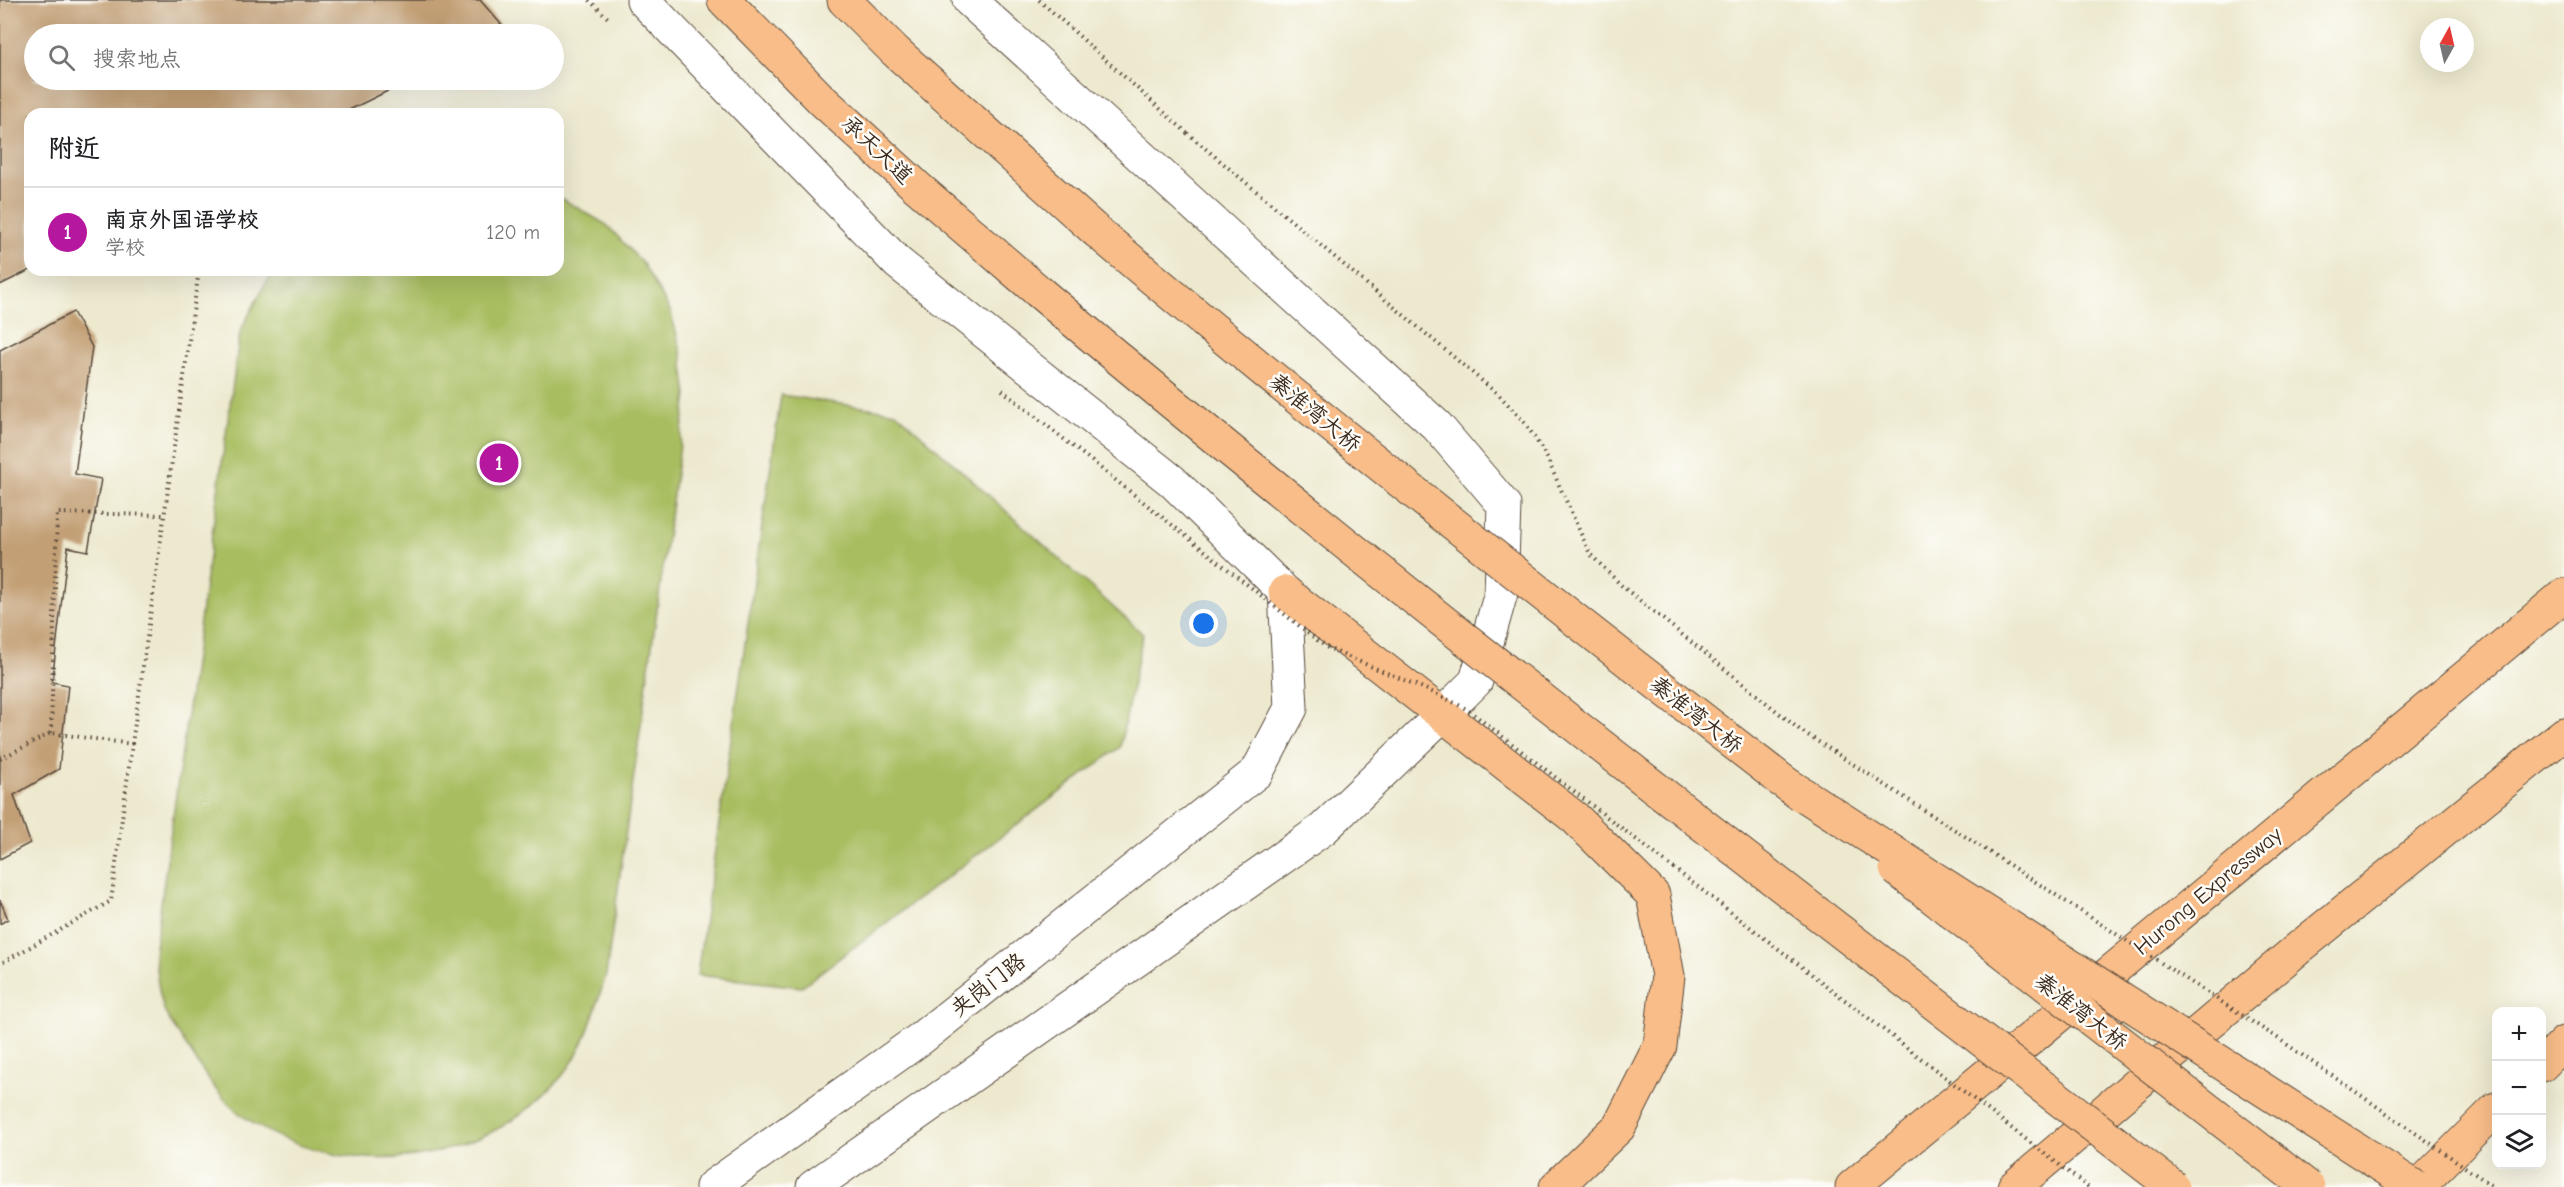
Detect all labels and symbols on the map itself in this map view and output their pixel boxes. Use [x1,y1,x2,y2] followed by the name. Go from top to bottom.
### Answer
[2420,18,2474,72] north arrow
[836,110,918,190] street label: 承天大道
[1264,368,1366,458] street label: 秦淮湾大桥
[480,440,518,486] pin: 1
[1189,609,1218,638] your location
[1645,671,1747,759] street label: 秦淮湾大桥
[2129,821,2287,961] street label: Hurong Expressway
[945,948,1031,1022] street label: 夹岗门路
[2030,968,2132,1056] street label: 秦淮湾大桥

